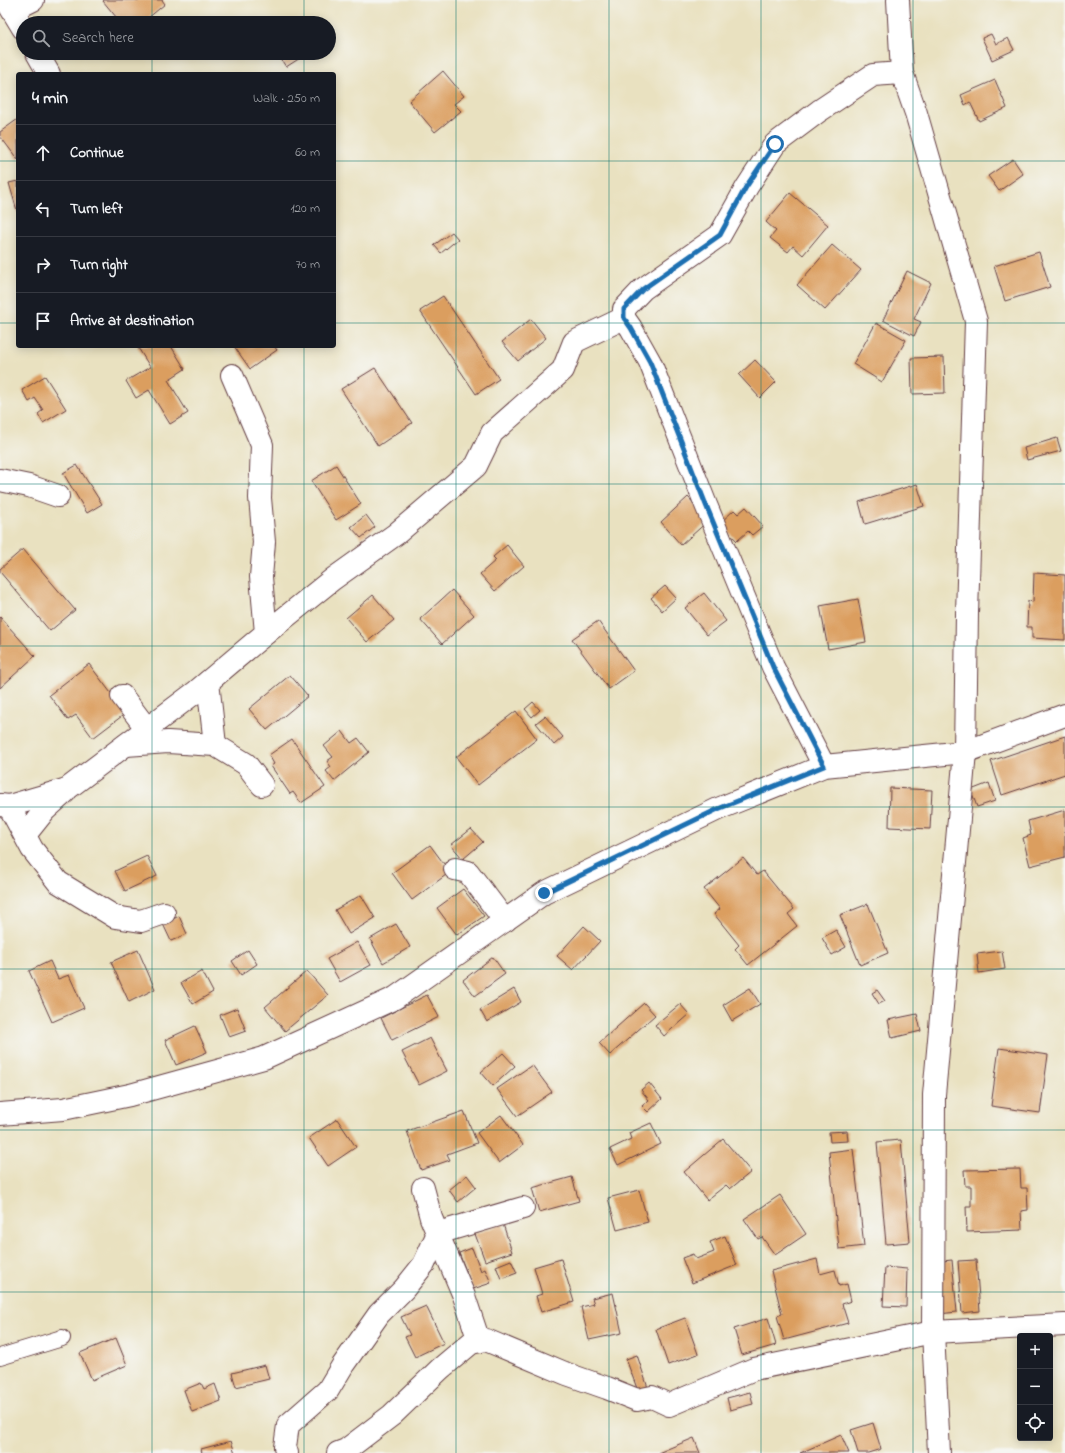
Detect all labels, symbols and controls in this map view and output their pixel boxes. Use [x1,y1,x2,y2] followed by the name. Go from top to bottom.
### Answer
[16,16,336,60] search box
[30,27,52,49] icon: search
[62,27,134,49] text: Search here
[32,86,68,111] text: 4 min
[253,89,320,108] text: Walk · 250 m
[766,135,784,153] route start
[32,142,54,164] icon: ahead
[70,142,124,164] text: Continue
[295,143,320,162] text: 60 m
[32,198,54,220] icon: left
[70,198,123,220] text: Turn left
[290,199,320,218] text: 120 m
[32,254,54,276] icon: right
[70,254,128,276] text: Turn right
[296,255,320,274] text: 70 m
[32,310,54,332] icon: arrive
[70,310,194,332] text: Arrive at destination
[535,884,553,902] route end
[1017,1333,1053,1441] map controls
[1017,1333,1053,1369] button: +
[1017,1369,1053,1405] button: −
[1017,1405,1053,1441] button: locate

